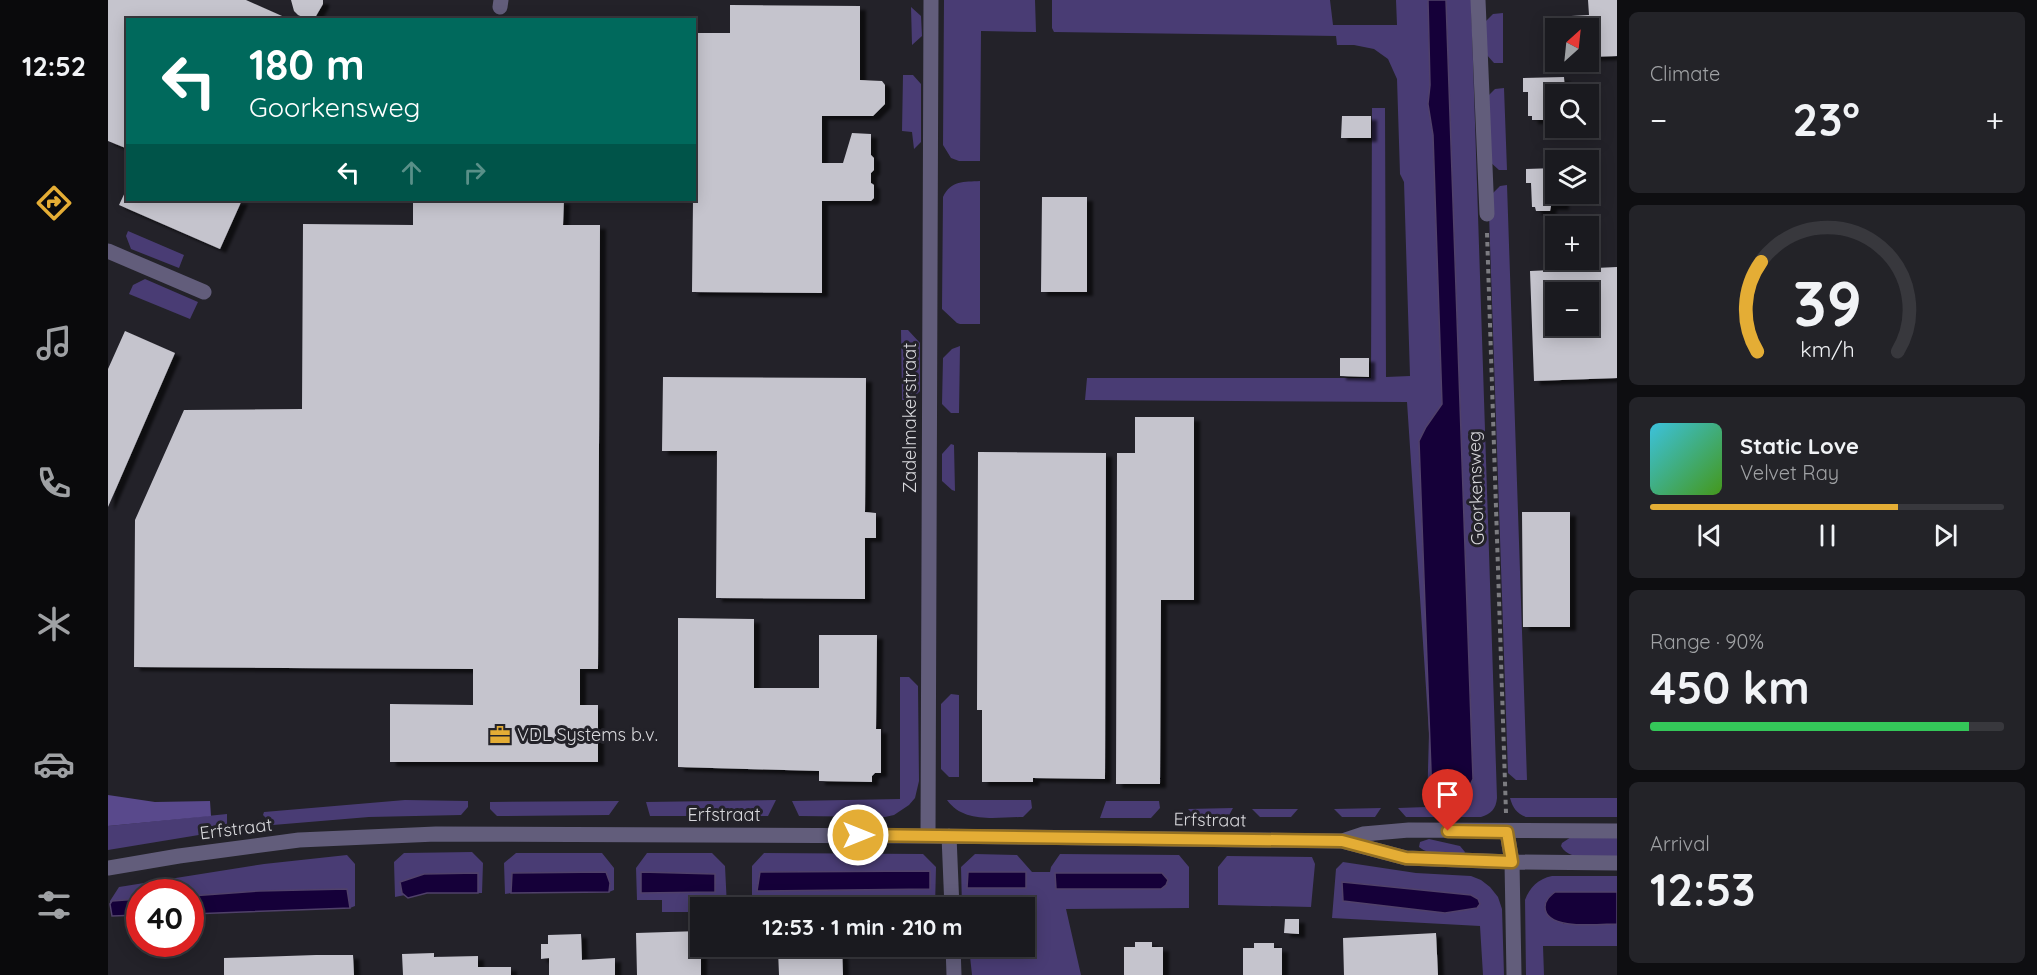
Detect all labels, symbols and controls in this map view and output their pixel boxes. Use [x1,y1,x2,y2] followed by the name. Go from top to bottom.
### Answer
[1545,18,1599,72] north arrow
[1545,18,1599,336] map controls
[249,38,365,91] text: 180 m
[150,42,228,120] icon: left
[22,49,86,83] text: 12:52
[1650,61,1720,86] text: Climate
[1545,84,1599,138] button: search
[249,90,420,124] text: Goorkensweg
[1793,91,1860,147] text: 23°
[1650,99,1667,140] text: −
[1985,99,2004,140] text: +
[1545,150,1599,204] button: layers
[332,156,365,189] icon: left
[395,156,428,189] icon: ahead
[458,156,491,189] icon: right
[33,182,75,224] icon: directions
[1545,216,1599,270] button: +
[1793,264,1861,342] text: 39
[1545,282,1599,336] button: −
[33,322,75,364] icon: music
[1800,336,1854,362] text: km/h
[898,343,921,493] street label: Zadelmakerstraat
[1462,431,1489,546] street label: Goorkensweg
[1740,432,1859,460] text: Static Love
[1740,460,1839,485] text: Velvet Ray
[33,462,75,504] icon: phone
[1693,519,1726,552] icon: previous
[1811,519,1844,552] icon: pause
[1929,519,1962,552] icon: next
[33,603,75,645] icon: climate
[1650,629,1764,654] text: Range · 90%
[1650,659,1810,715] text: 450 km
[488,723,512,747] office icon: VDL Systems b.v.
[517,723,658,746] place label: VDL Systems b.v.
[33,743,75,785] icon: car
[1422,769,1473,831] pin
[1431,778,1464,811] icon: arrive
[688,803,761,826] street label: Erfstraat
[826,803,890,867] position arrow
[1173,807,1247,832] street label: Erfstraat
[198,813,274,844] street label: Erfstraat
[1650,831,1710,856] text: Arrival
[1650,861,1755,917] text: 12:53
[126,879,204,957] speed limit sign: 40
[33,884,75,926] icon: filters
[762,913,963,941] text: 12:53 · 1 min · 210 m

